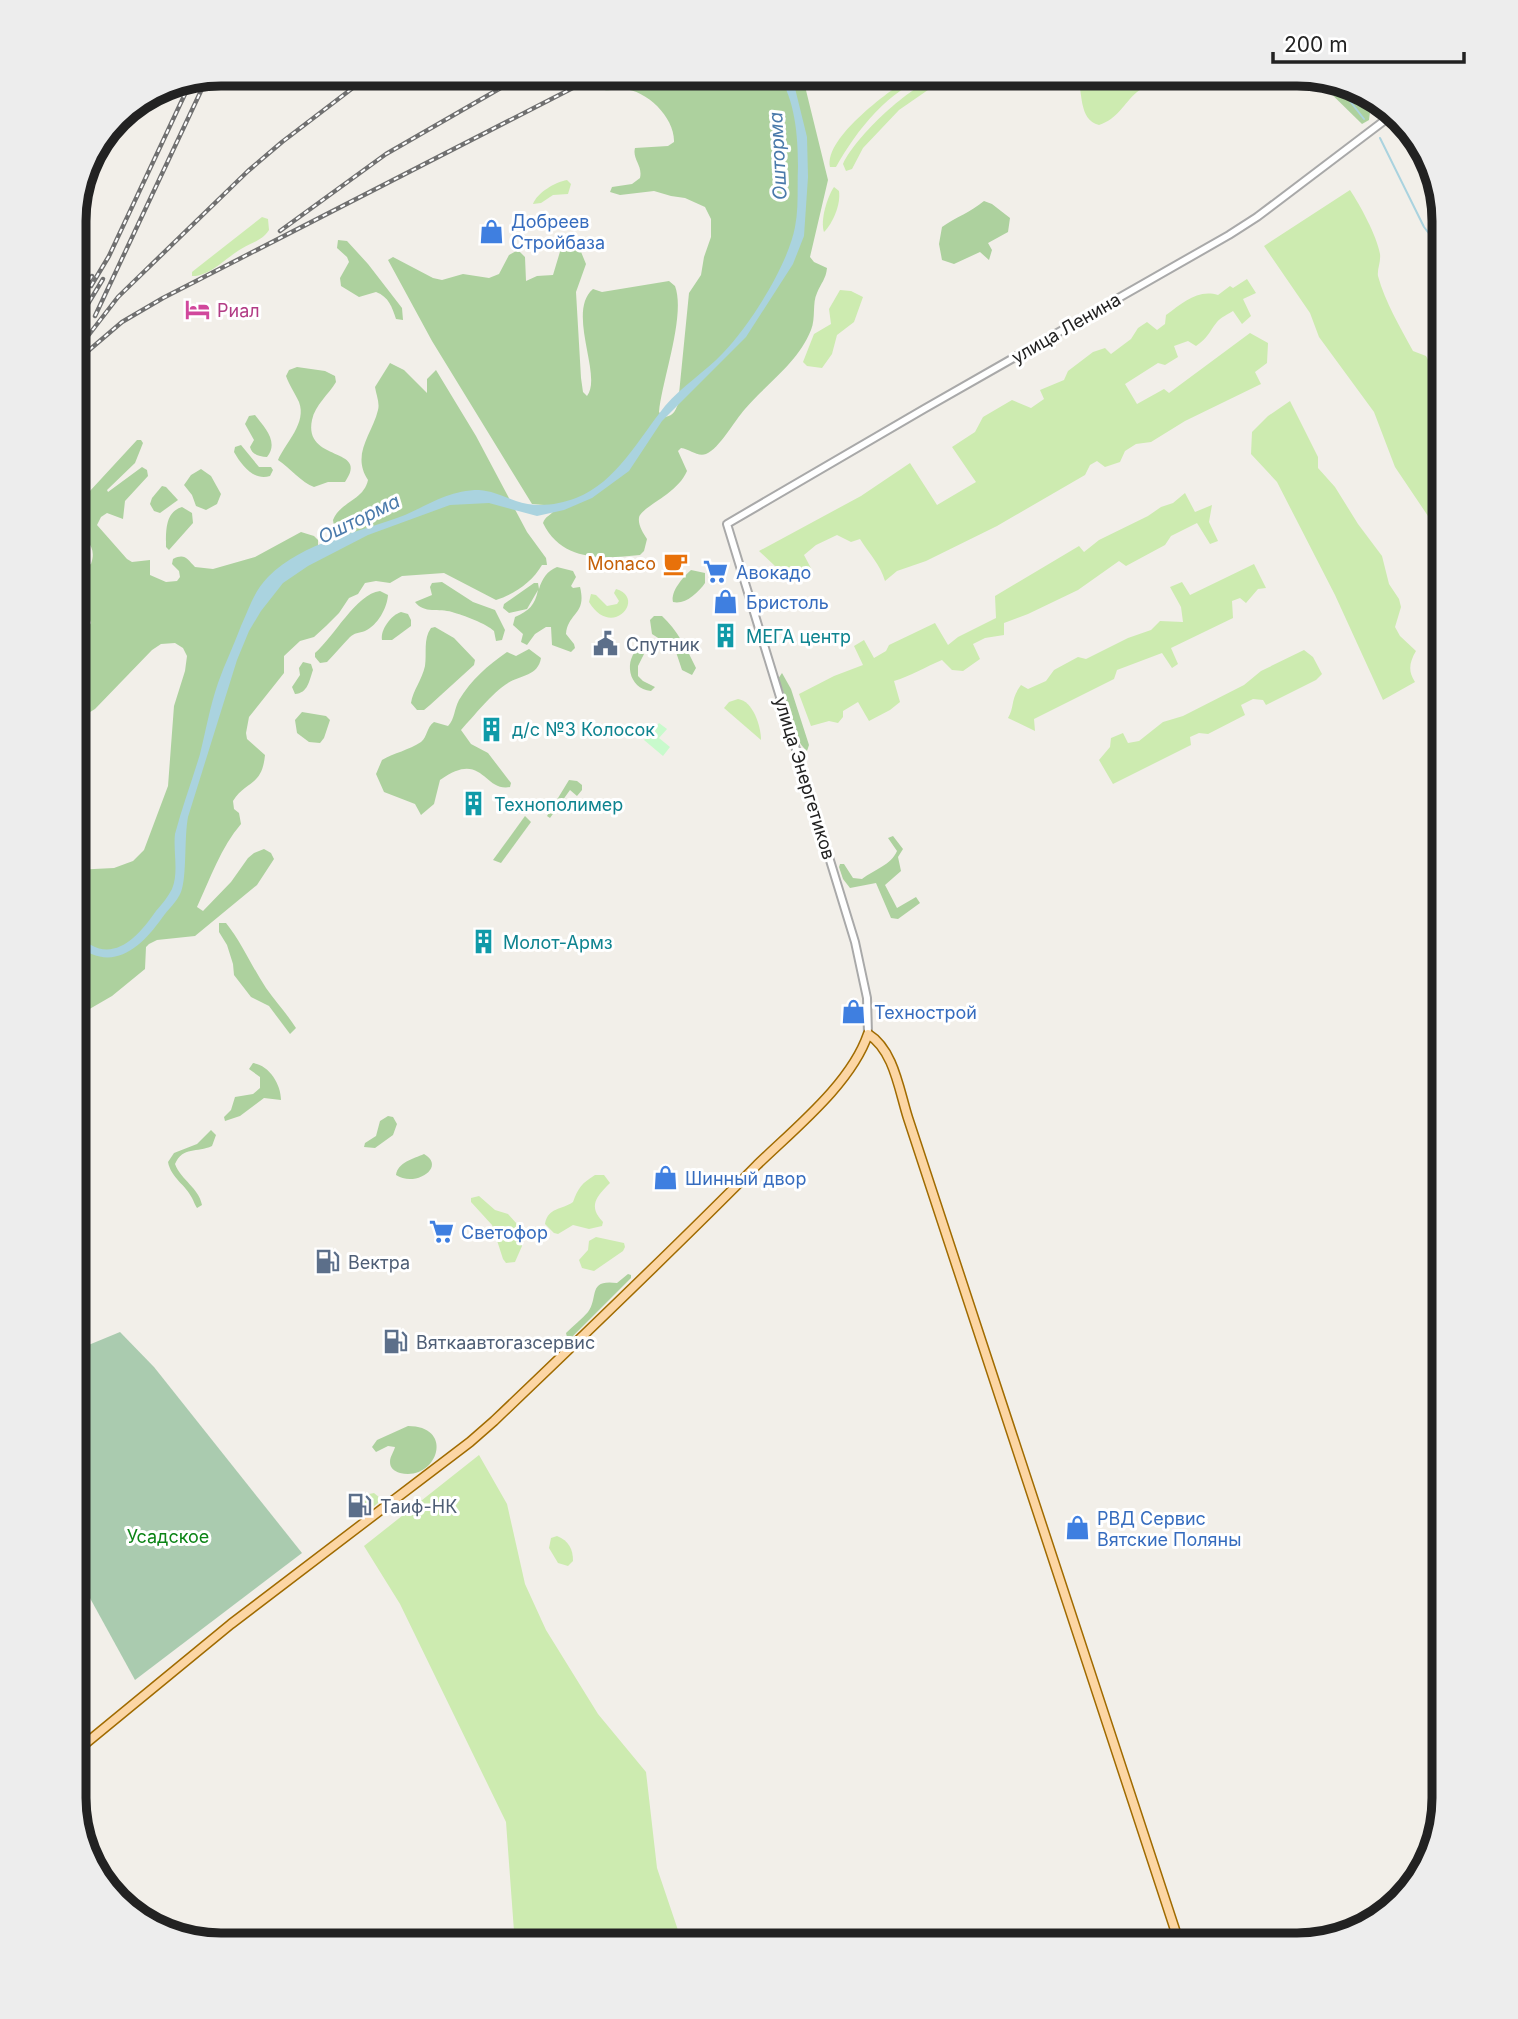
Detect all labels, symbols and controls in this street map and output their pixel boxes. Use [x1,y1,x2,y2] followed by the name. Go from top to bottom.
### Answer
[1273,21,1464,65] scale bar
[1284,32,1348,57] text: 200 m
[764,111,792,201] water label: Ошторма
[511,211,605,253] place label: Добреев Стройбаза
[477,217,505,245] shop icon: Добреев Стройбаза
[1008,288,1124,368] street label: улица Ленина
[183,296,211,324] hotel icon: Риал
[217,300,260,321] place label: Риал
[314,489,404,549] water label: Ошторма
[662,549,690,577] cafe icon: Monaco
[587,553,656,574] place label: Monaco
[702,558,730,586] supermarket icon: Авокадо
[736,562,811,583] place label: Авокадо
[712,588,740,616] shop icon: Бристоль
[746,592,829,613] place label: Бристоль
[712,622,740,650] building icon: МЕГА центр
[746,626,851,647] place label: МЕГА центр
[592,630,620,658] public building icon: Спутник
[626,634,700,655] place label: Спутник
[770,694,840,862] street label: улица Энергетиков
[478,715,506,743] building icon: д/с №3 Колосок
[512,719,655,740] place label: д/с №3 Колосок
[460,790,488,818] building icon: Технополимер
[494,794,623,815] place label: Технополимер
[469,928,497,956] building icon: Молот-Армз
[503,932,613,953] place label: Молот-Армз
[840,998,868,1026] shop icon: Технострой
[874,1002,977,1023] place label: Технострой
[651,1164,679,1192] shop icon: Шинный двор
[685,1168,806,1189] place label: Шинный двор
[427,1218,455,1246] supermarket icon: Светофор
[461,1222,548,1243] place label: Светофор
[314,1248,342,1276] fuel station icon: Вектра
[348,1252,410,1273] place label: Вектра
[382,1328,410,1356] fuel station icon: Вяткаавтогазсервис
[416,1332,595,1353] place label: Вяткаавтогазсервис
[346,1492,374,1520] fuel station icon: Таиф-НК
[380,1496,457,1517] place label: Таиф-НК
[1097,1508,1241,1550] place label: РВД Сервис Вятские Поляны
[1063,1514,1091,1542] shop icon: РВД Сервис Вятские Поляны
[127,1526,209,1547] park label: Усадское

